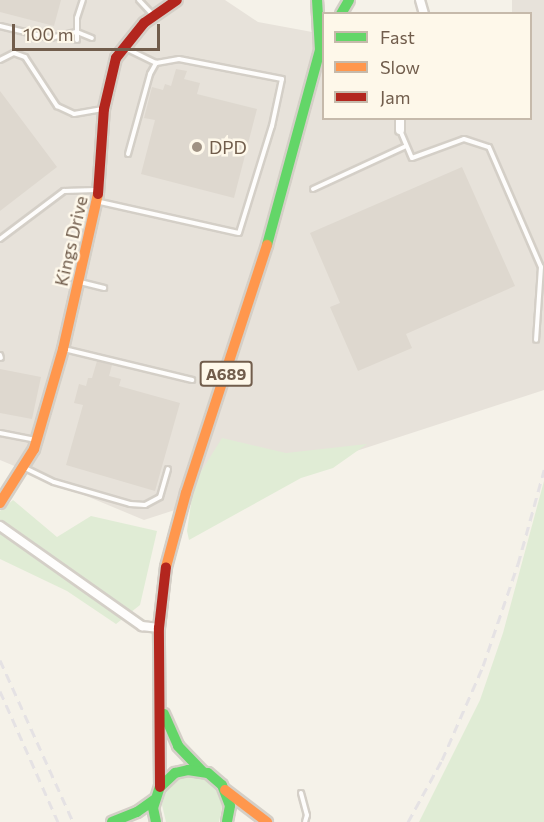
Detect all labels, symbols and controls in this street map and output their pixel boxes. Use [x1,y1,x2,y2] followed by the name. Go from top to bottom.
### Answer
[15,12,164,50] scale bar
[322,12,532,120] legend
[23,23,73,45] text: 100 m
[380,26,415,48] text: Fast
[380,56,420,78] text: Slow
[380,86,410,108] text: Jam
[209,136,247,158] place label: DPD
[190,140,204,154] marker: DPD
[50,194,92,288] street label: Kings Drive
[199,361,253,387] road number: A689

